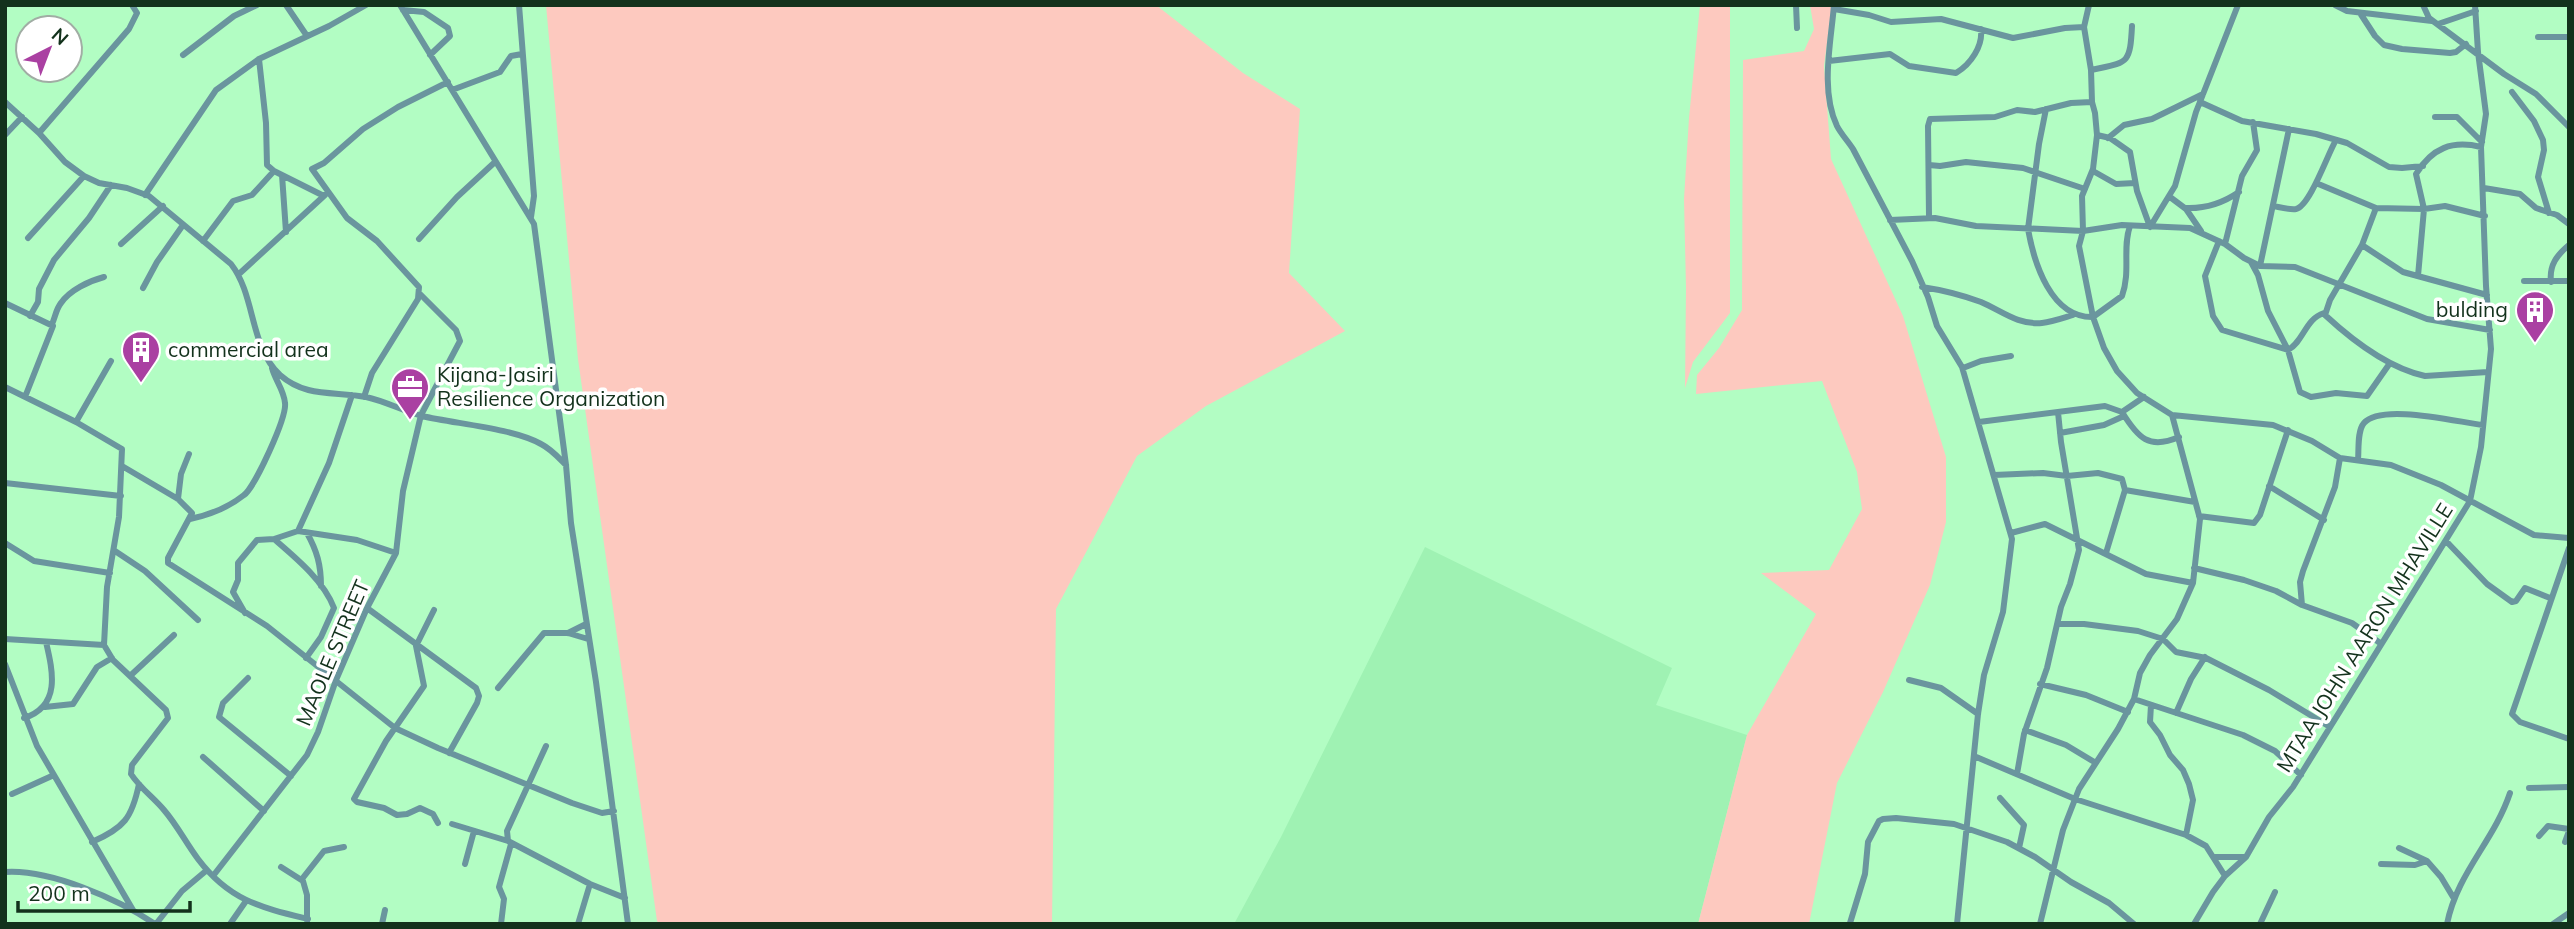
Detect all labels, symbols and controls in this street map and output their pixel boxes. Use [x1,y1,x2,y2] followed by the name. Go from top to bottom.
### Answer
[14,14,84,84] north arrow
[47,23,74,50] text: N
[2514,289,2556,344] building icon: bulding
[2436,296,2508,322] place label: bulding
[120,329,162,384] building icon: commercial area
[168,336,329,362] place label: commercial area
[437,361,665,411] place label: Kijana-Jasiri Resilience Organization
[389,366,431,421] office icon: Kijana-Jasiri Resilience Organization
[2270,498,2458,777] street label: MTAA JOHN AARON MHAVILLE
[290,576,375,729] street label: MAOLE STREET
[18,870,189,914] scale bar
[28,880,90,906] text: 200 m

